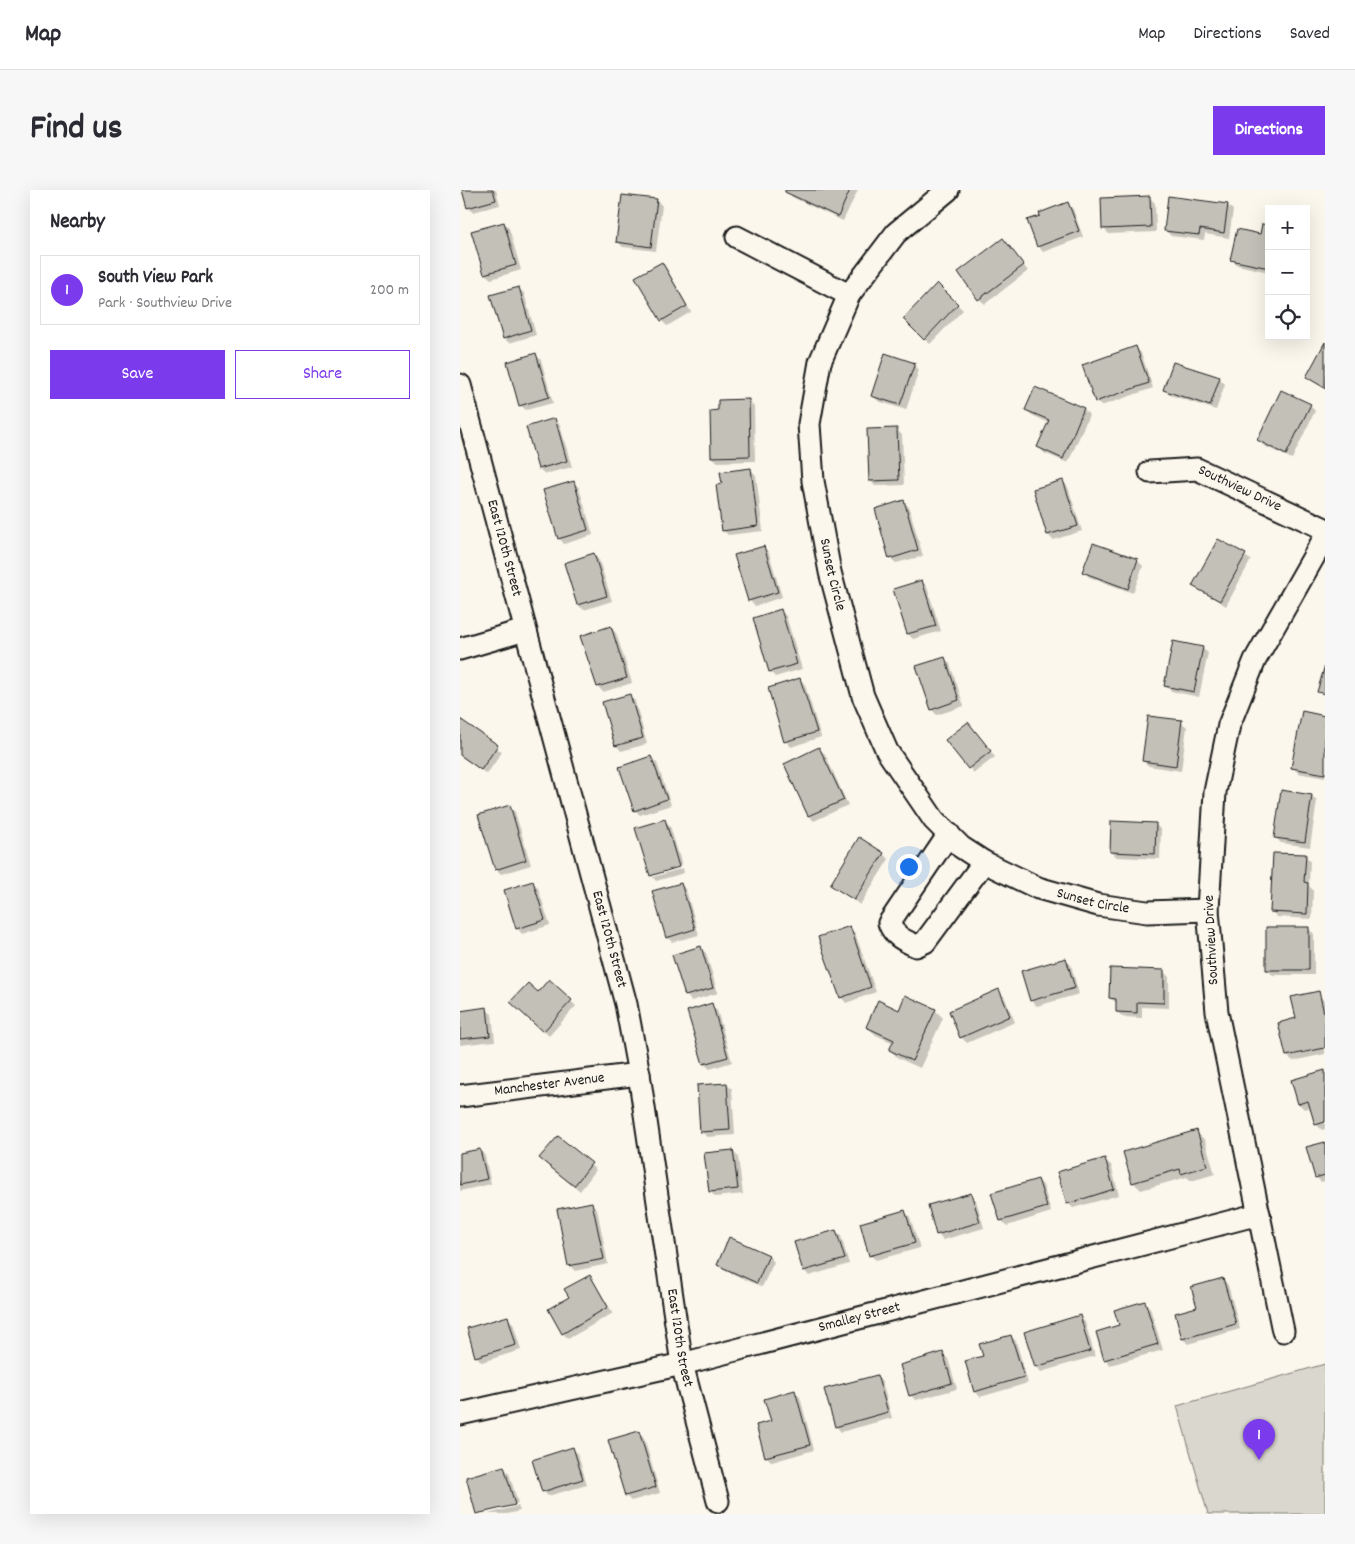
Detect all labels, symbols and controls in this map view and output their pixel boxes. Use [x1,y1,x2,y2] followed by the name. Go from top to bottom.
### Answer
[25,18,61,52] text: Map
[1138,22,1165,47] text: Map
[1193,22,1262,47] text: Directions
[1290,22,1330,47] text: Saved
[30,105,122,155] text: Find us
[1213,106,1325,155] button: Directions
[1265,205,1310,340] map controls
[1265,205,1310,250] button: +
[50,208,105,238] text: Nearby
[1265,250,1310,295] button: −
[98,265,213,292] text: South View Park
[65,279,69,302] text: 1
[370,279,409,302] text: 200 m
[98,292,232,315] text: Park · Southview Drive
[1265,295,1310,340] button: locate
[50,350,225,399] button: Save
[235,350,410,399] button: Share
[1194,460,1285,518] street label: Southview Drive
[480,497,527,600] street label: East 120th Street
[813,537,851,614] street label: Sunset Circle
[896,854,922,880] your location
[1054,883,1131,920] street label: Sunset Circle
[585,888,632,991] street label: East 120th Street
[1199,894,1225,985] street label: Southview Drive
[493,1067,606,1103] street label: Manchester Avenue
[660,1287,699,1390] street label: East 120th Street
[816,1297,903,1339] street label: Smalley Street
[1243,1419,1275,1460] pin: 1

